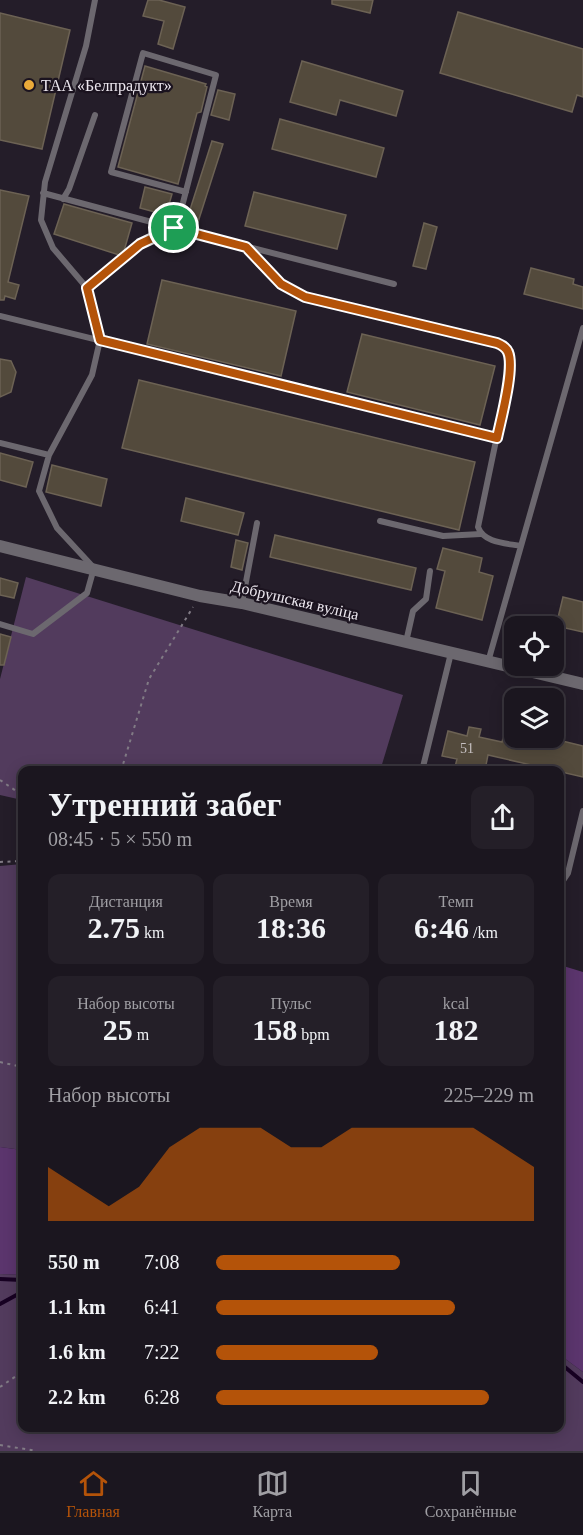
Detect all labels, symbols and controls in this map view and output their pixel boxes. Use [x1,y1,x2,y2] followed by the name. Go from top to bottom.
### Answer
[41,77,172,95] place label: ТАА «Белпрадукт»
[22,78,36,92] marker: ТАА «Белпрадукт»
[148,202,199,253] pin
[157,211,190,244] icon: arrive
[229,577,361,624] street label: Добрушская вуліца
[504,616,564,748] map controls
[504,616,564,676] button: locate
[504,688,564,748] button: layers
[460,741,474,756] house number: 51
[471,786,534,849] button: share
[48,787,282,823] text: Утренний забег
[48,828,192,850] text: 08:45 · 5 × 550 m
[89,893,163,910] text: Дистанция
[269,893,313,910] text: Время
[439,893,473,910] text: Темп
[88,911,140,944] text: 2.75
[256,911,326,944] text: 18:36
[414,911,469,944] text: 6:46
[140,924,164,941] text: km
[469,924,498,941] text: /km
[77,995,175,1012] text: Набор высоты
[270,995,312,1012] text: Пульс
[443,995,469,1012] text: kcal
[103,1013,133,1046] text: 25
[252,1013,297,1046] text: 158
[434,1013,479,1046] text: 182
[133,1026,149,1043] text: m
[297,1026,330,1043] text: bpm
[48,1084,170,1106] text: Набор высоты
[443,1084,534,1106] text: 225–229 m
[48,1251,100,1273] text: 550 m
[144,1251,180,1273] text: 7:08
[48,1296,106,1318] text: 1.1 km
[144,1296,180,1318] text: 6:41
[48,1341,106,1363] text: 1.6 km
[144,1341,180,1363] text: 7:22
[48,1386,106,1408] text: 2.2 km
[144,1386,180,1408] text: 6:28
[66,1467,120,1521] tab: Главная
[253,1467,292,1521] tab: Карта
[425,1467,517,1521] tab: Сохранённые

